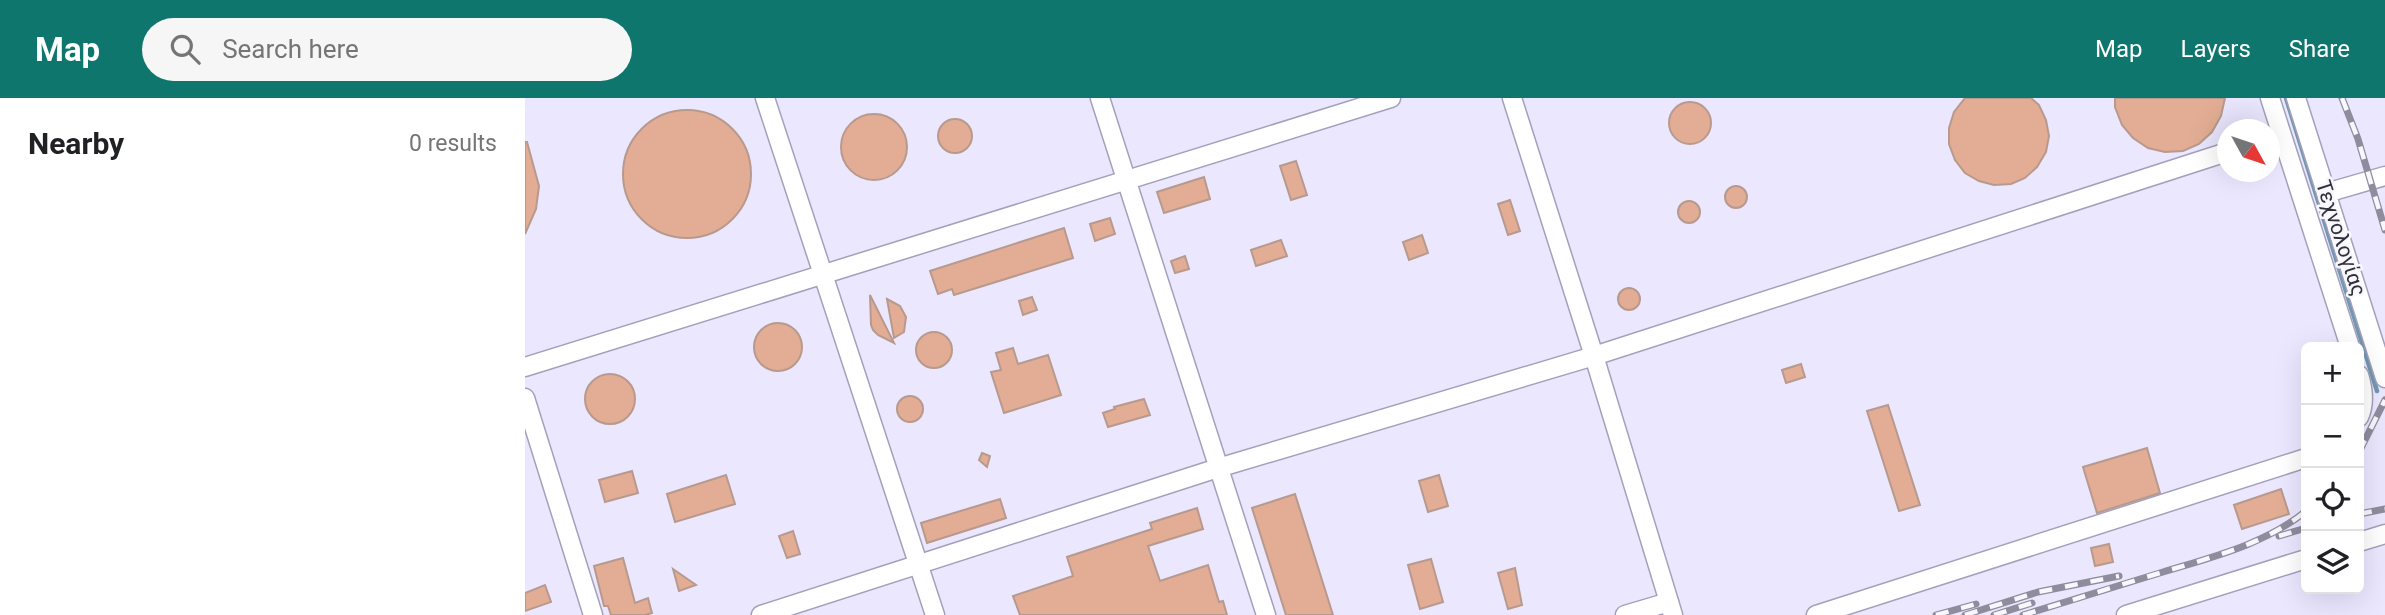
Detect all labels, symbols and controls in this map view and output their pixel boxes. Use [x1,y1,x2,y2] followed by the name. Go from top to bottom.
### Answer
[142,18,632,81] search box
[35,30,100,69] text: Map
[166,30,204,68] icon: search
[222,34,359,64] text: Search here
[2095,35,2143,63] text: Map
[2181,35,2251,63] text: Layers
[2289,35,2350,63] text: Share
[2217,119,2280,182] north arrow
[28,126,124,161] text: Nearby
[409,130,497,157] text: 0 results
[2311,177,2371,299] street label: Τεχνολογίας
[2301,342,2364,594] map controls
[2301,342,2364,405] button: +
[2301,405,2364,468] button: −
[2301,468,2364,531] button: locate
[2301,531,2364,594] button: layers

